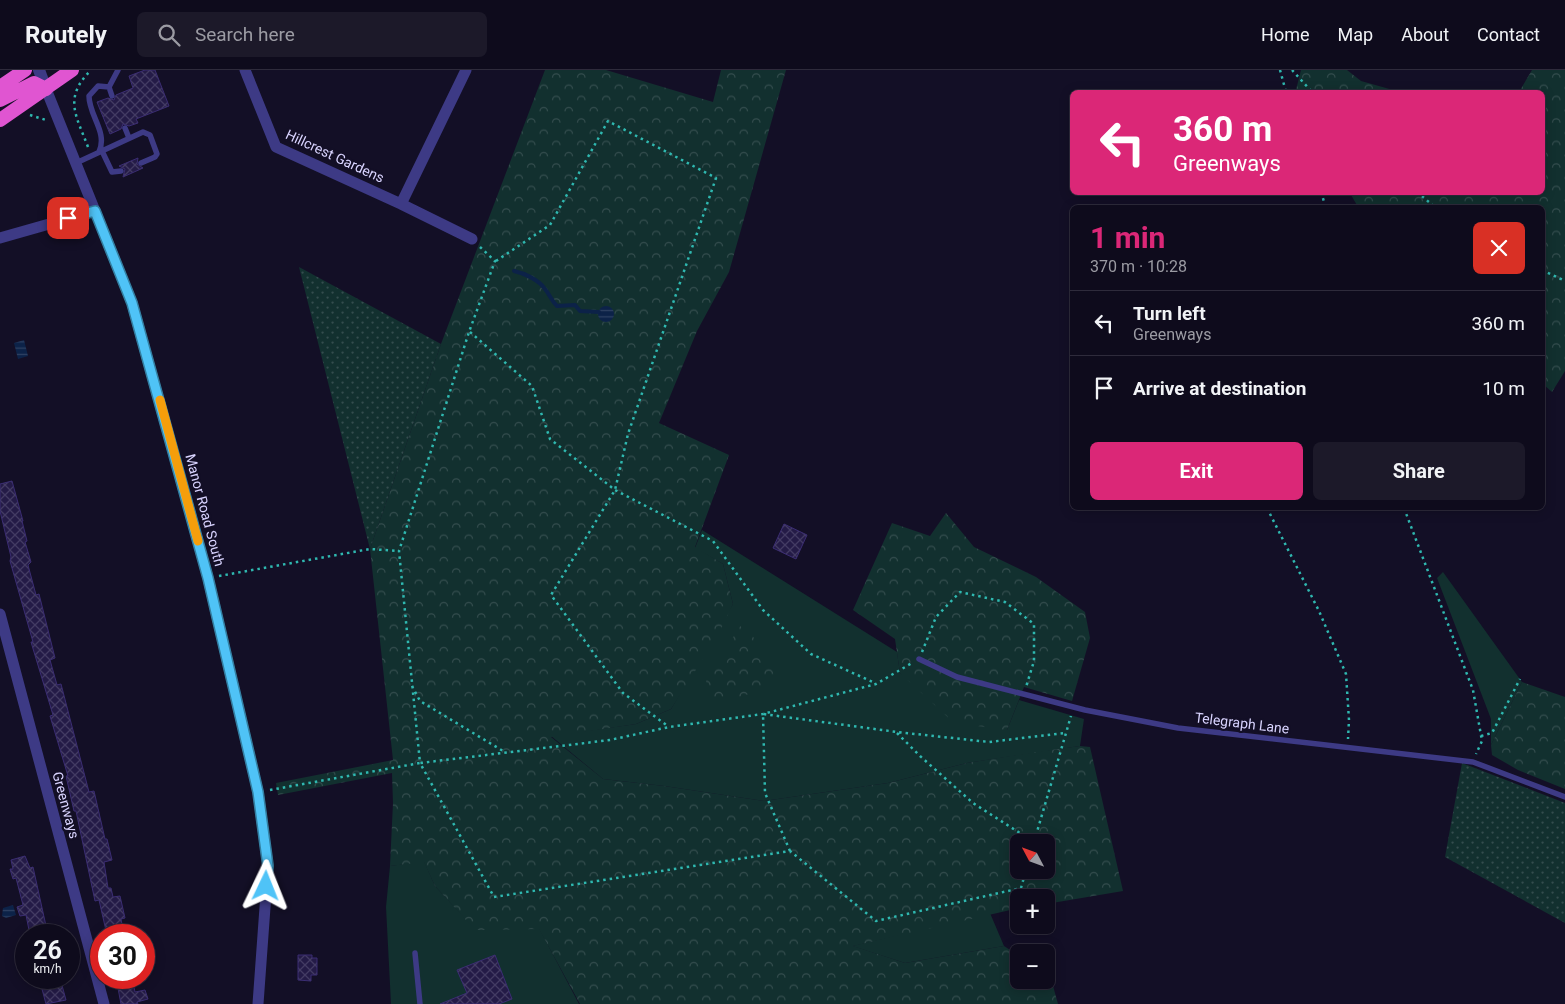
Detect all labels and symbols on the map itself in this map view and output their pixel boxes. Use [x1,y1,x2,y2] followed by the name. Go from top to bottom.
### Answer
[283,126,387,186] street label: Hillcrest Gardens
[47,197,89,239] pin
[182,452,228,568] street label: Manor Road South
[1194,709,1290,737] street label: Telegraph Lane
[49,770,83,840] street label: Greenways
[1010,834,1055,879] north arrow
[239,859,291,911] position arrow
[90,924,155,989] speed limit sign: 30

